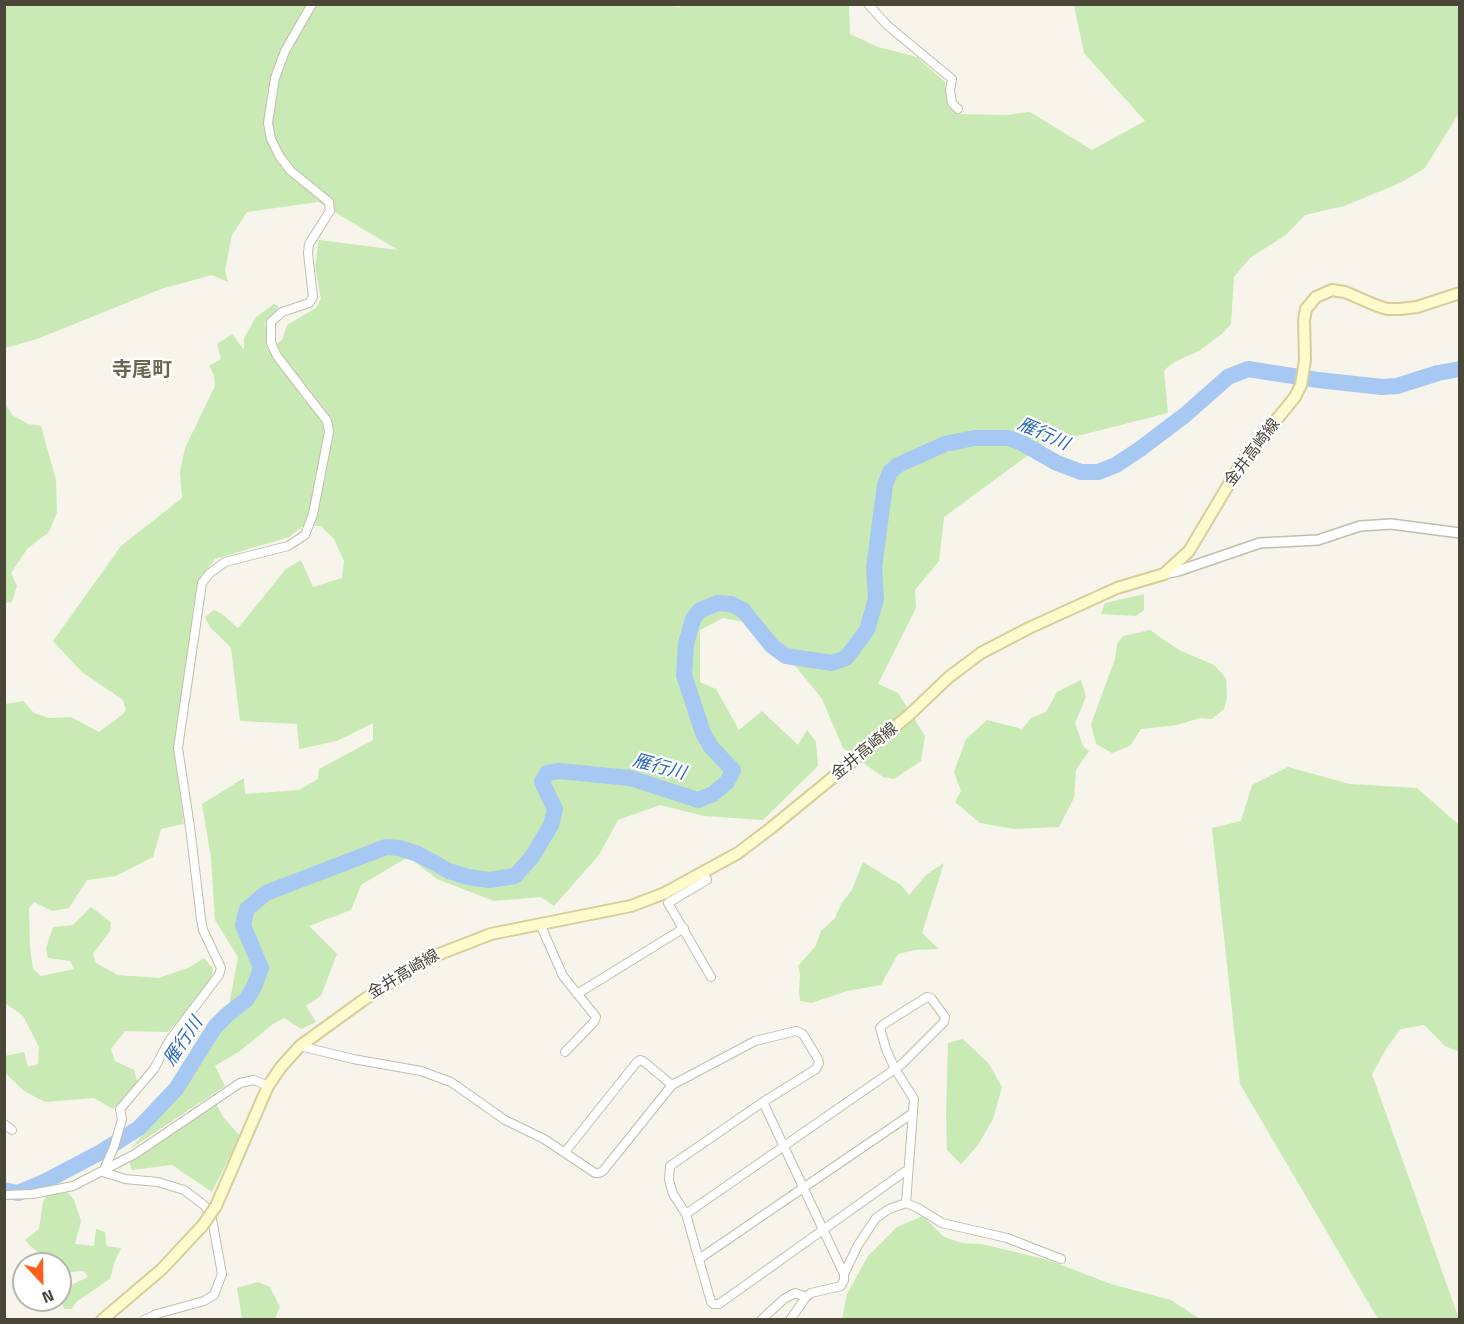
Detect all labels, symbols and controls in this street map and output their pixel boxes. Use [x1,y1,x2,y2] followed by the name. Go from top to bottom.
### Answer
[112,359,172,383] district label: 寺尾町
[1014,414,1072,456] water label: 雁行川
[1221,415,1285,491] street label: 金井高崎線
[828,719,902,785] street label: 金井高崎線
[630,751,688,785] water label: 雁行川
[365,946,443,1004] street label: 金井高崎線
[160,1014,208,1070] water label: 雁行川
[12,1252,72,1312] north arrow
[38,1284,58,1310] text: N

